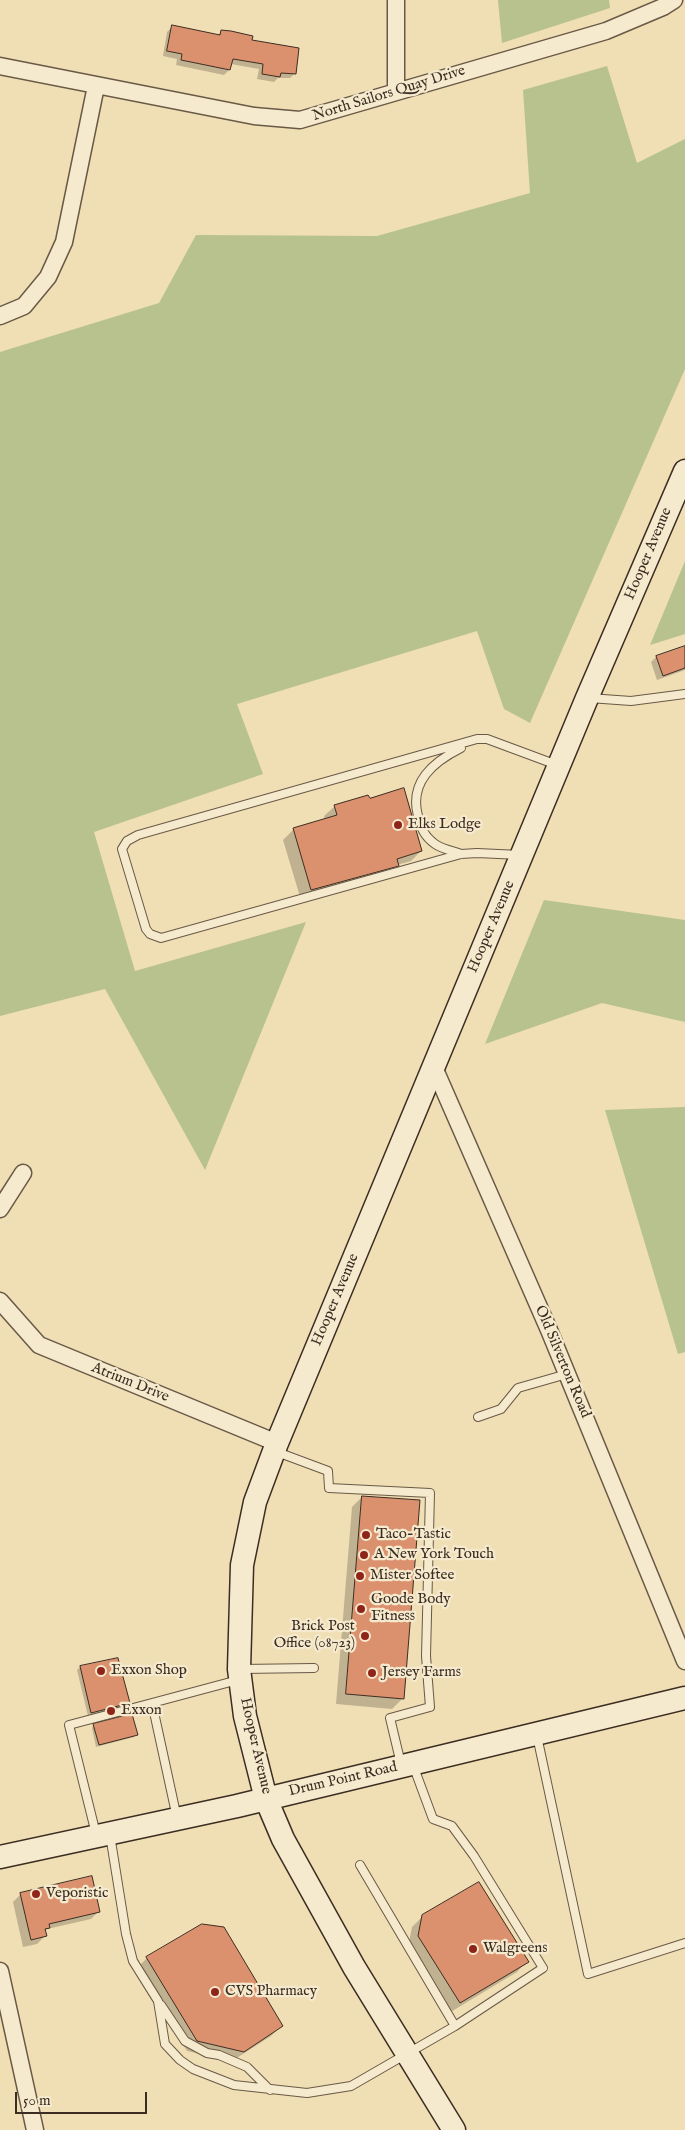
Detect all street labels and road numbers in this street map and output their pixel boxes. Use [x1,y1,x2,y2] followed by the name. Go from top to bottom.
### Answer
[310,62,468,126] street label: North Sailors Quay Drive
[621,505,677,603] street label: Hooper Avenue
[464,878,520,976] street label: Hooper Avenue
[308,1251,364,1349] street label: Hooper Avenue
[530,1303,594,1421] street label: Old Silverton Road
[88,1359,172,1407] street label: Atrium Drive
[235,1696,275,1796] street label: Hooper Avenue
[287,1759,399,1801] street label: Drum Point Road

